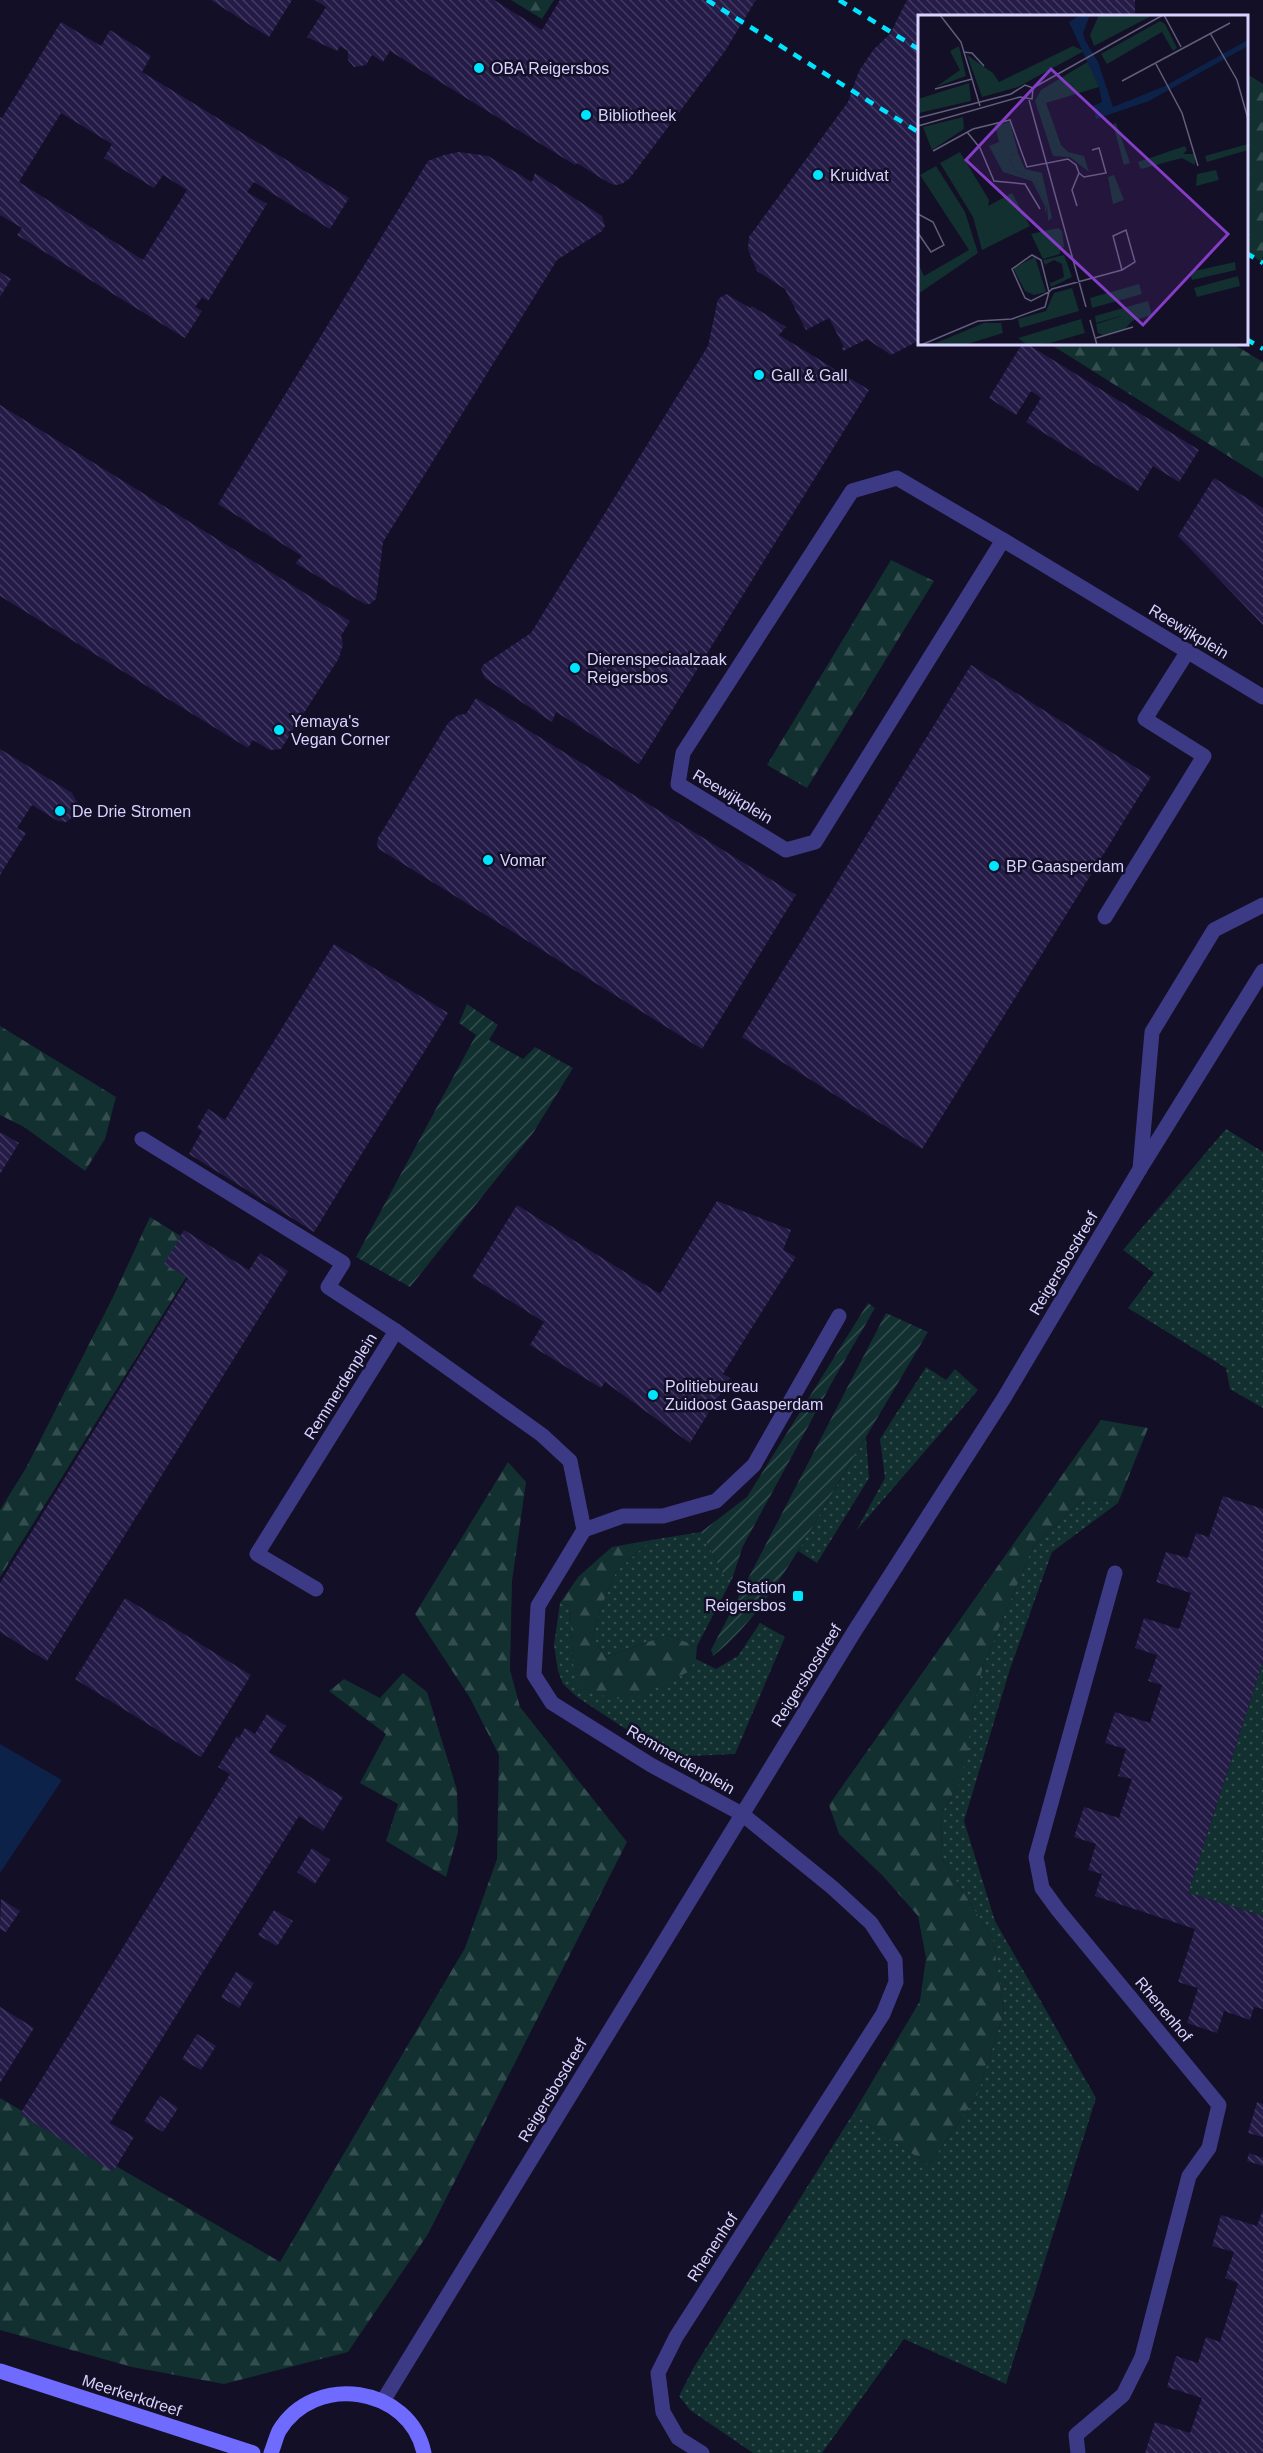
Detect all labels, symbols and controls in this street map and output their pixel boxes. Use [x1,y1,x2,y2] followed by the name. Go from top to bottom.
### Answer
[918,15,1248,345] inset map
[491,60,609,77] place label: OBA Reigersbos
[472,61,486,75] marker: OBA Reigersbos
[598,107,677,124] place label: Bibliotheek
[579,108,593,122] marker: Bibliotheek
[830,167,889,184] place label: Kruidvat
[811,168,825,182] marker: Kruidvat
[771,367,847,384] place label: Gall & Gall
[752,368,766,382] marker: Gall & Gall
[1146,601,1232,662] street label: Reewijkplein
[587,651,728,686] place label: Dierenspeciaalzaak Reigersbos
[568,661,582,675] marker: Dierenspeciaalzaak Reigersbos
[291,713,390,748] place label: Yemaya's Vegan Corner
[272,723,286,737] marker: Yemaya's Vegan Corner
[690,766,776,827] street label: Reewijkplein
[72,803,191,820] place label: De Drie Stromen
[53,804,67,818] marker: De Drie Stromen
[500,852,547,869] place label: Vomar
[481,853,495,867] marker: Vomar
[1006,858,1124,875] place label: BP Gaasperdam
[987,859,1001,873] marker: BP Gaasperdam
[1026,1208,1101,1318] street label: Reigersbosdreef
[301,1330,380,1442] street label: Remmerdenplein
[665,1378,823,1413] place label: Politiebureau Zuidoost Gaasperdam
[646,1388,660,1402] marker: Politiebureau Zuidoost Gaasperdam
[705,1579,786,1614] place label: Station Reigersbos
[791,1589,805,1603] marker: Station Reigersbos
[768,1621,845,1730] street label: Reigersbosdreef
[624,1722,738,1797] street label: Remmerdenplein
[1132,1974,1196,2045] street label: Rhenenhof
[515,2035,590,2145] street label: Reigersbosdreef
[684,2209,741,2285] street label: Rhenenhof
[80,2371,184,2420] street label: Meerkerkdreef

